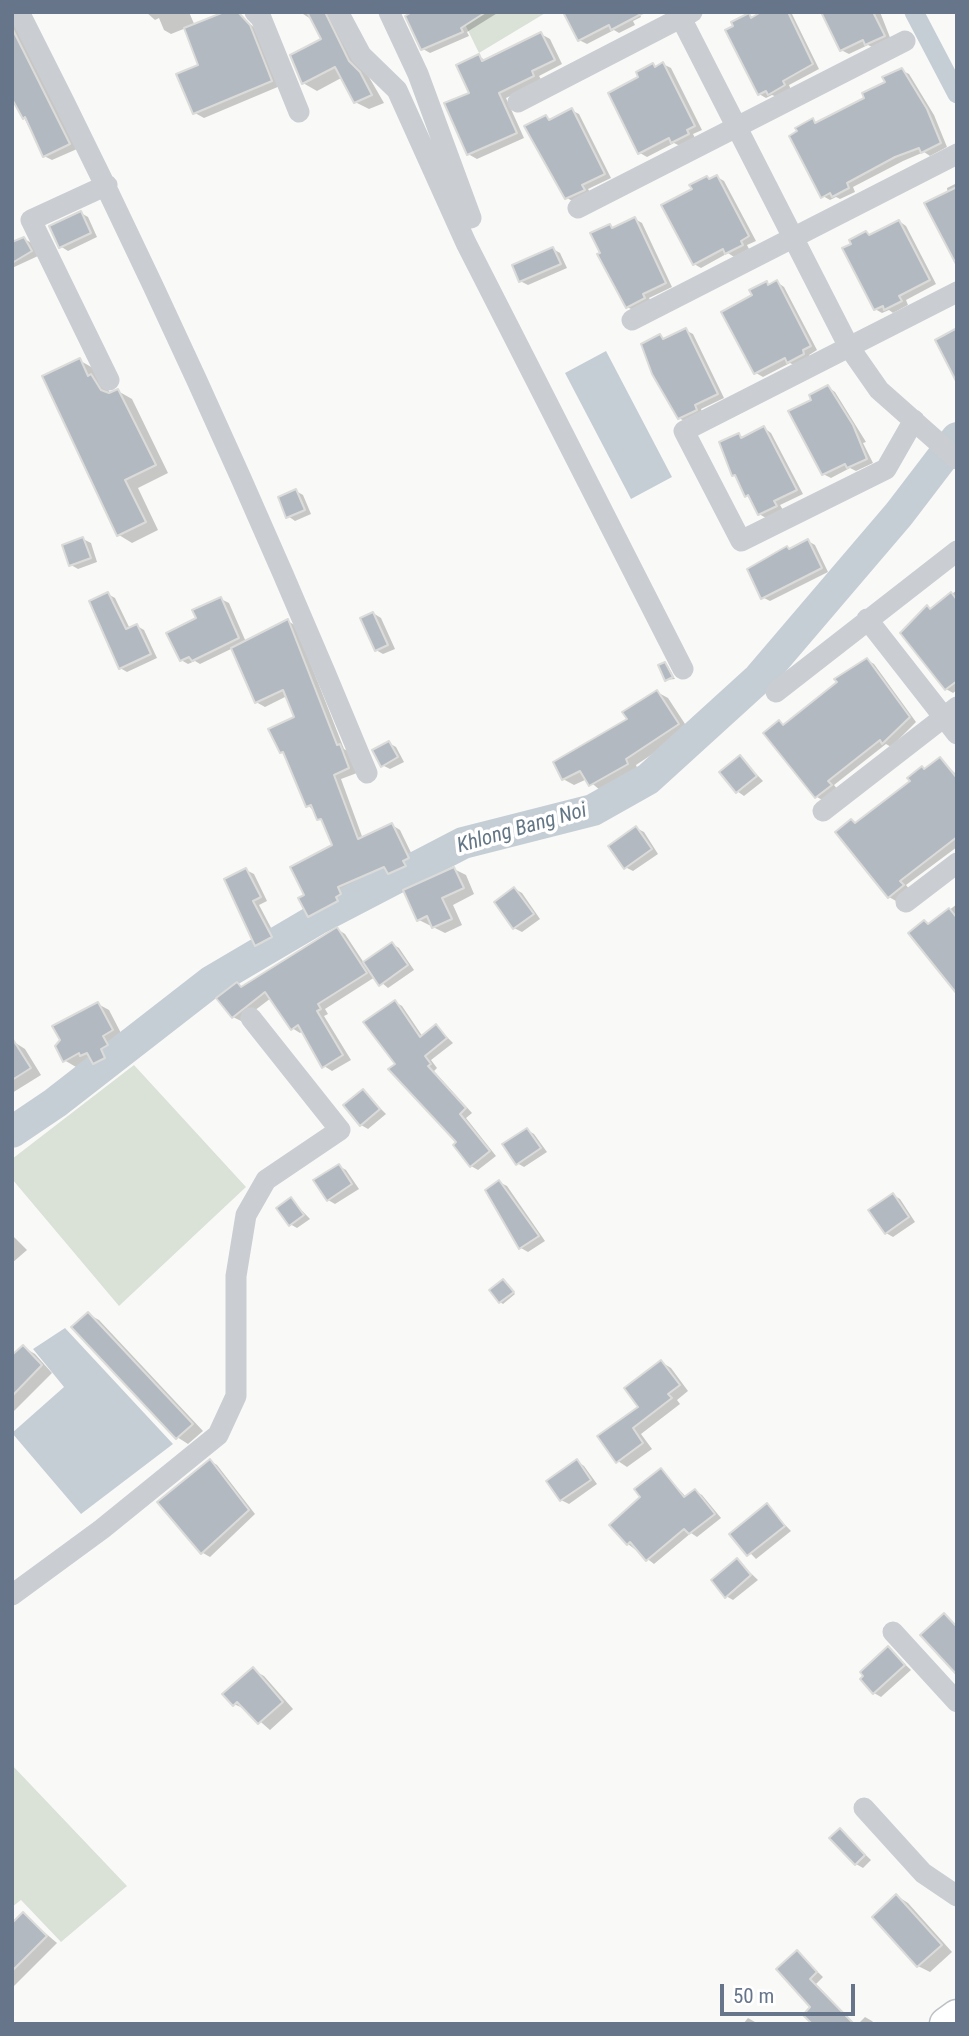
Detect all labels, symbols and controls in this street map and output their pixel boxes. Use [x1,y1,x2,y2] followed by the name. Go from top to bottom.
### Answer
[454,798,590,860] water label: Khlong Bang Noi
[724,1969,859,2013] scale bar
[733,1984,774,2008] text: 50 m

